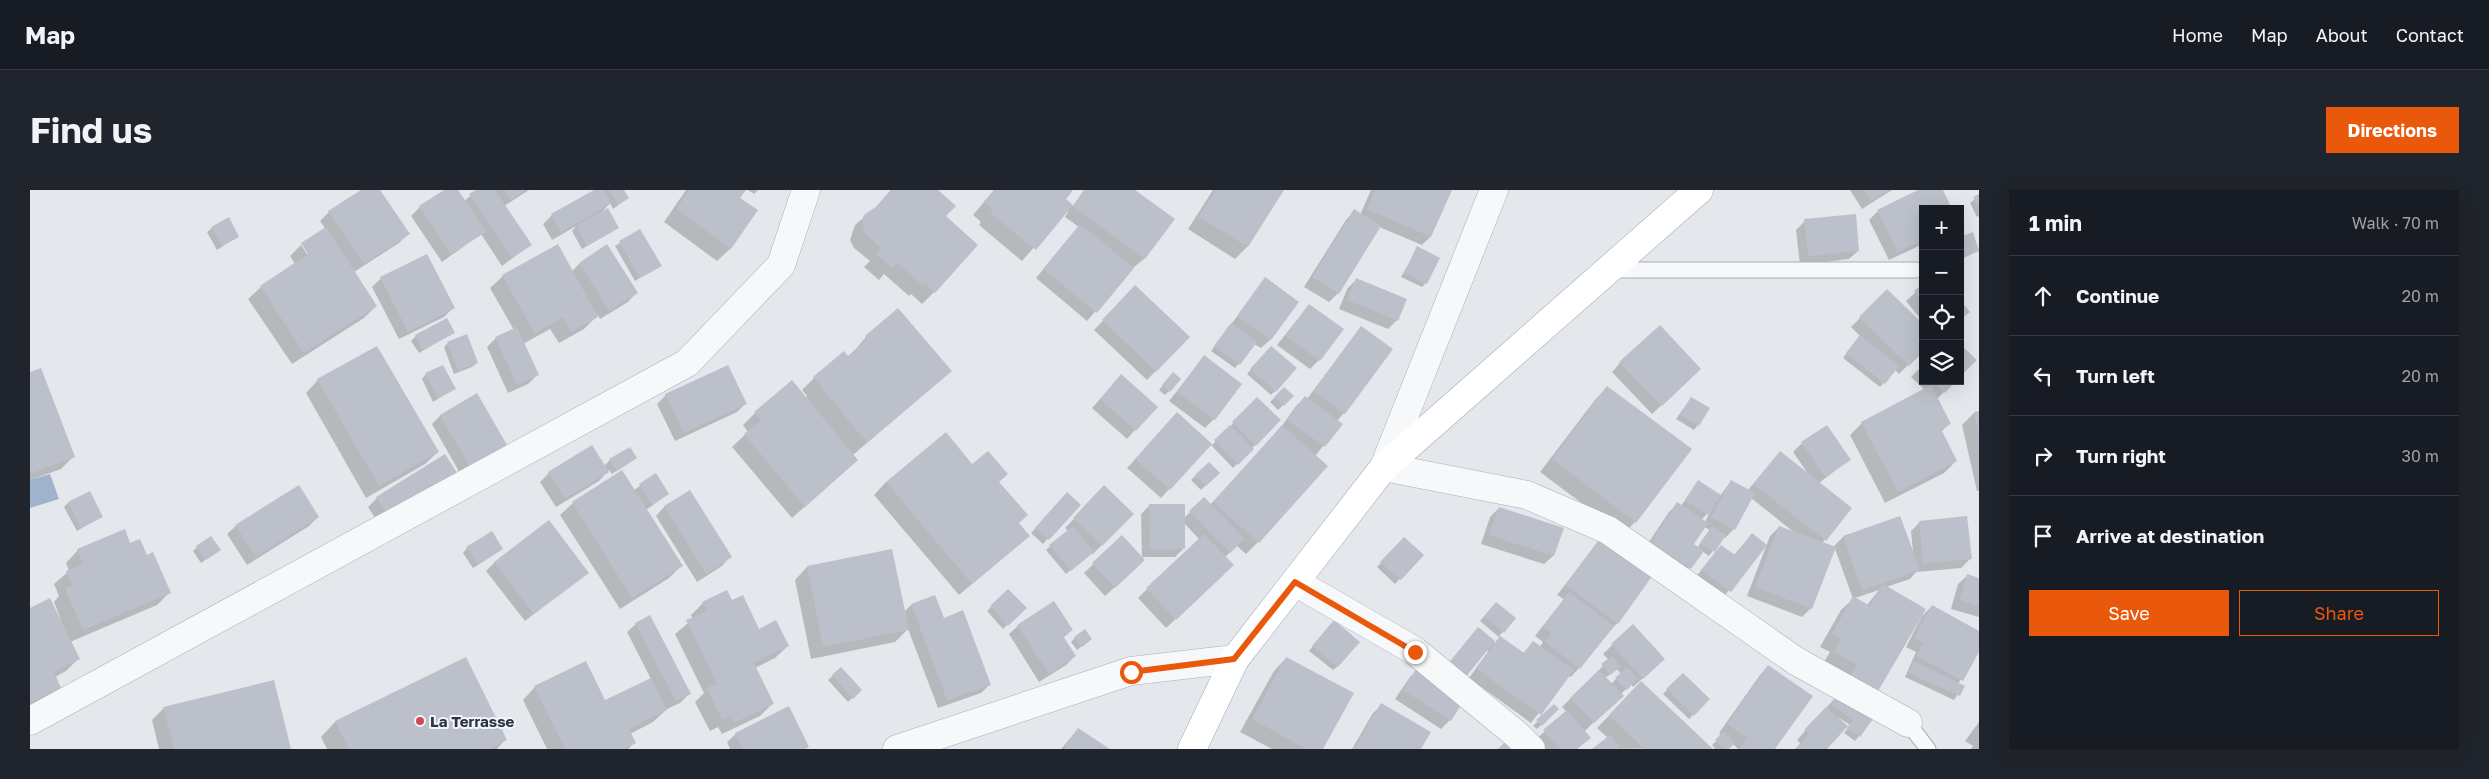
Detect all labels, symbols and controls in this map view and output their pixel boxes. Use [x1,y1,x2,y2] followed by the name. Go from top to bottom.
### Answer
[25,20,75,49] text: Map
[2172,24,2223,46] text: Home
[2251,24,2288,46] text: Map
[2316,24,2368,46] text: About
[2396,24,2464,46] text: Contact
[2326,107,2459,153] button: Directions
[30,109,152,151] text: Find us
[1919,205,1964,385] map controls
[1919,205,1964,250] button: +
[2029,210,2082,236] text: 1 min
[2352,213,2439,233] text: Walk · 70 m
[1919,250,1964,295] button: −
[2029,282,2057,310] icon: ahead
[2076,284,2159,307] text: Continue
[2402,286,2439,306] text: 20 m
[1919,295,1964,340] button: locate
[1919,340,1964,385] button: layers
[2029,362,2057,390] icon: left
[2076,364,2155,387] text: Turn left
[2402,366,2439,386] text: 20 m
[2029,442,2057,470] icon: right
[2076,444,2166,467] text: Turn right
[2402,446,2439,466] text: 30 m
[2029,522,2057,550] icon: arrive
[2076,524,2264,547] text: Arrive at destination
[2029,590,2229,636] button: Save
[2239,590,2439,636] button: Share
[1404,641,1427,664] route end
[1120,661,1143,684] route start
[430,712,515,730] place label: La Terrasse
[414,715,426,727] marker: La Terrasse

